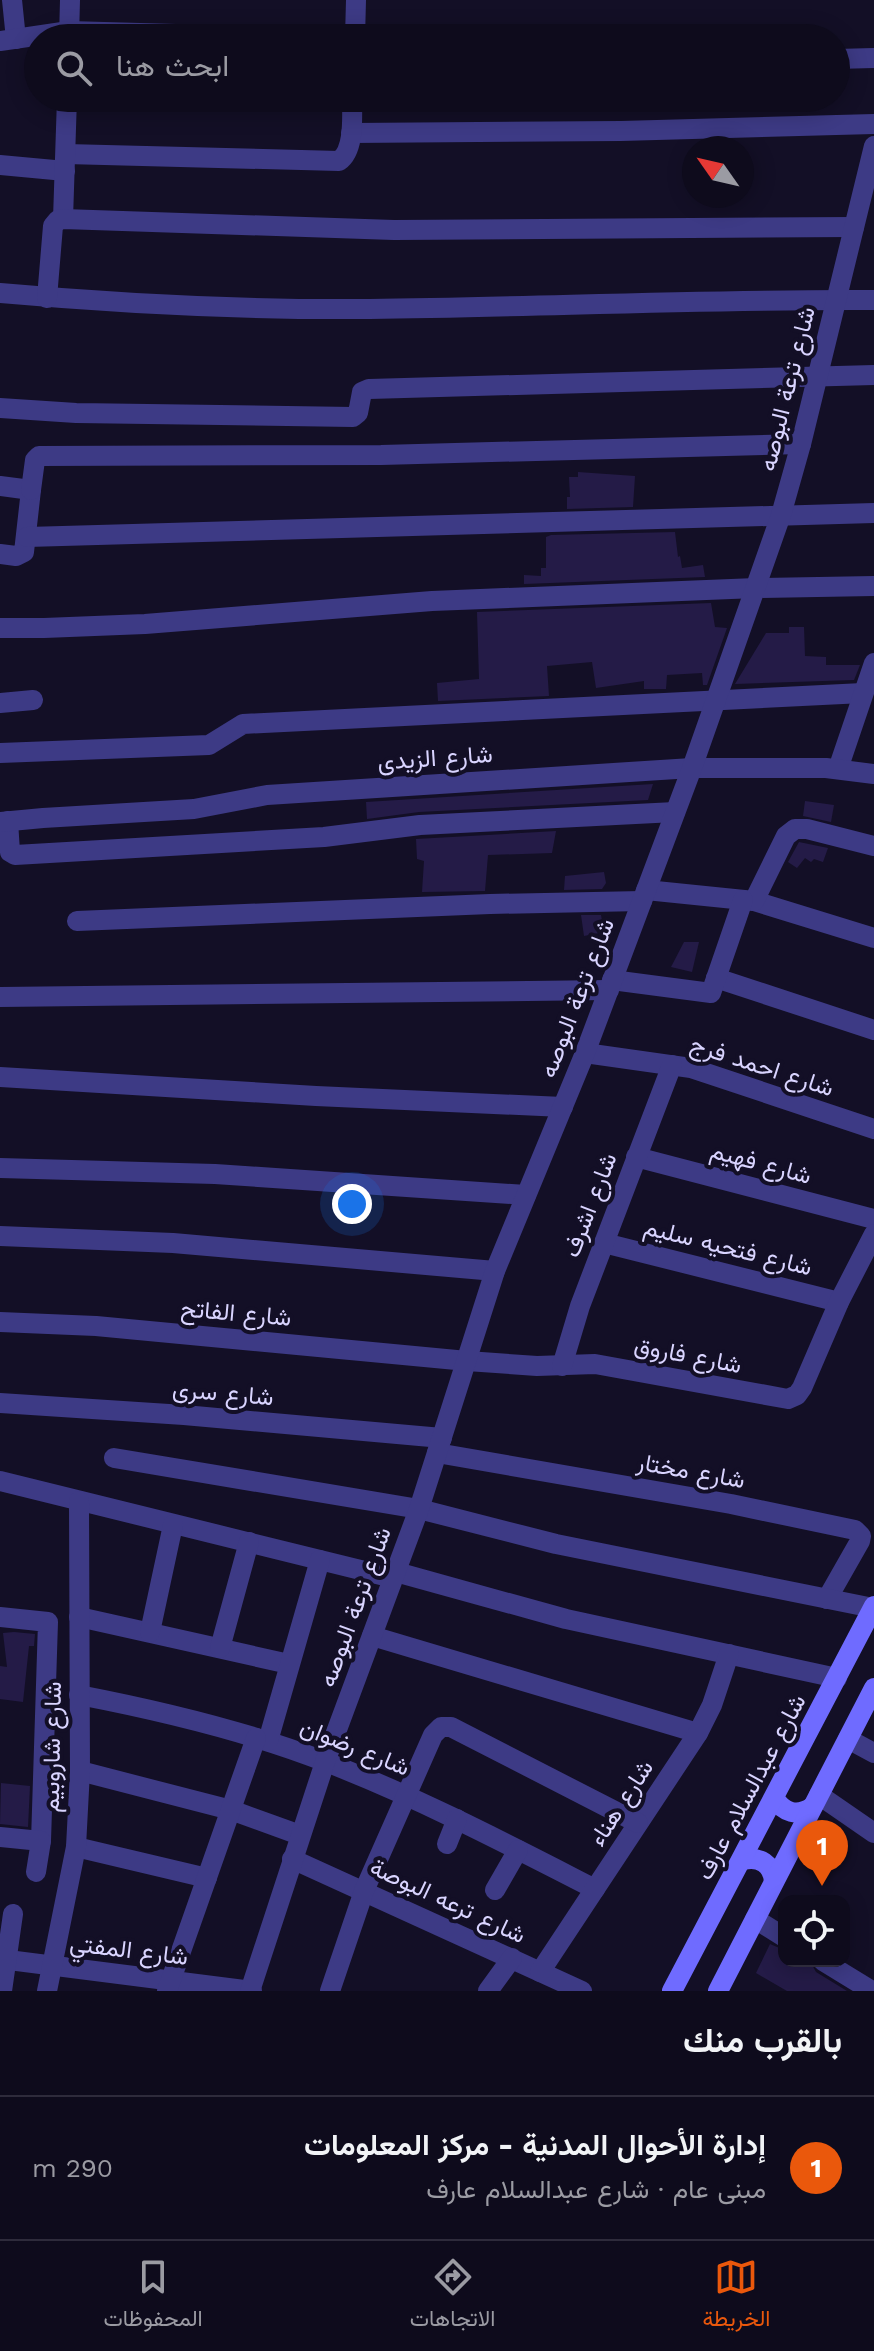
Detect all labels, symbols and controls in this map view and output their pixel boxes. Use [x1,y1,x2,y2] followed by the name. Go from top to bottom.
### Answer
[24,24,850,112] search box
[52,46,96,90] icon: search
[116,48,229,83] text: ابحث هنا
[682,136,754,208] north arrow
[753,304,823,475] street label: شارع ترعة البوصه
[376,740,494,778] street label: شارع الزيدى
[534,914,622,1082] street label: شارع ترعة البوصه
[686,1030,837,1104] street label: شارع احمد فرج
[707,1136,815,1192] street label: شارع فهيم
[557,1149,625,1262] street label: شارع اشرف
[332,1184,372,1224] your location
[641,1213,815,1283] street label: شارع فتحيه سليم
[179,1294,293,1335] street label: شارع الفاتح
[632,1331,744,1381] street label: شارع فاروق
[171,1375,275,1413] street label: شارع سرى
[633,1448,747,1496] street label: شارع مختار
[313,1523,399,1692] street label: شارع ترعة البوصه
[37,1681,69,1813] street label: شارع شاروبيم
[690,1690,813,1885] street label: شارع عبدالسلام عارف
[296,1712,414,1783] street label: شارع رضوان
[583,1755,661,1852] street label: شارع هناء
[796,1820,848,1886] pin: 1
[365,1853,530,1951] street label: شارع ترعه البوصة
[778,1895,850,1967] map controls
[778,1895,850,1967] button: locate
[68,1929,190,1976] street label: شارع المفتي
[683,2020,842,2060] text: بالقرب منك
[304,2127,766,2162] text: إدارة الأحوال المدنية - مركز المعلومات
[32,2153,113,2183] text: 290 m
[810,2153,822,2183] text: 1
[426,2174,766,2204] text: مبنى عام · شارع عبدالسلام عارف
[104,2255,203,2338] tab: المحفوظات
[410,2255,495,2338] tab: الاتجاهات
[702,2255,770,2338] tab: الخريطة

